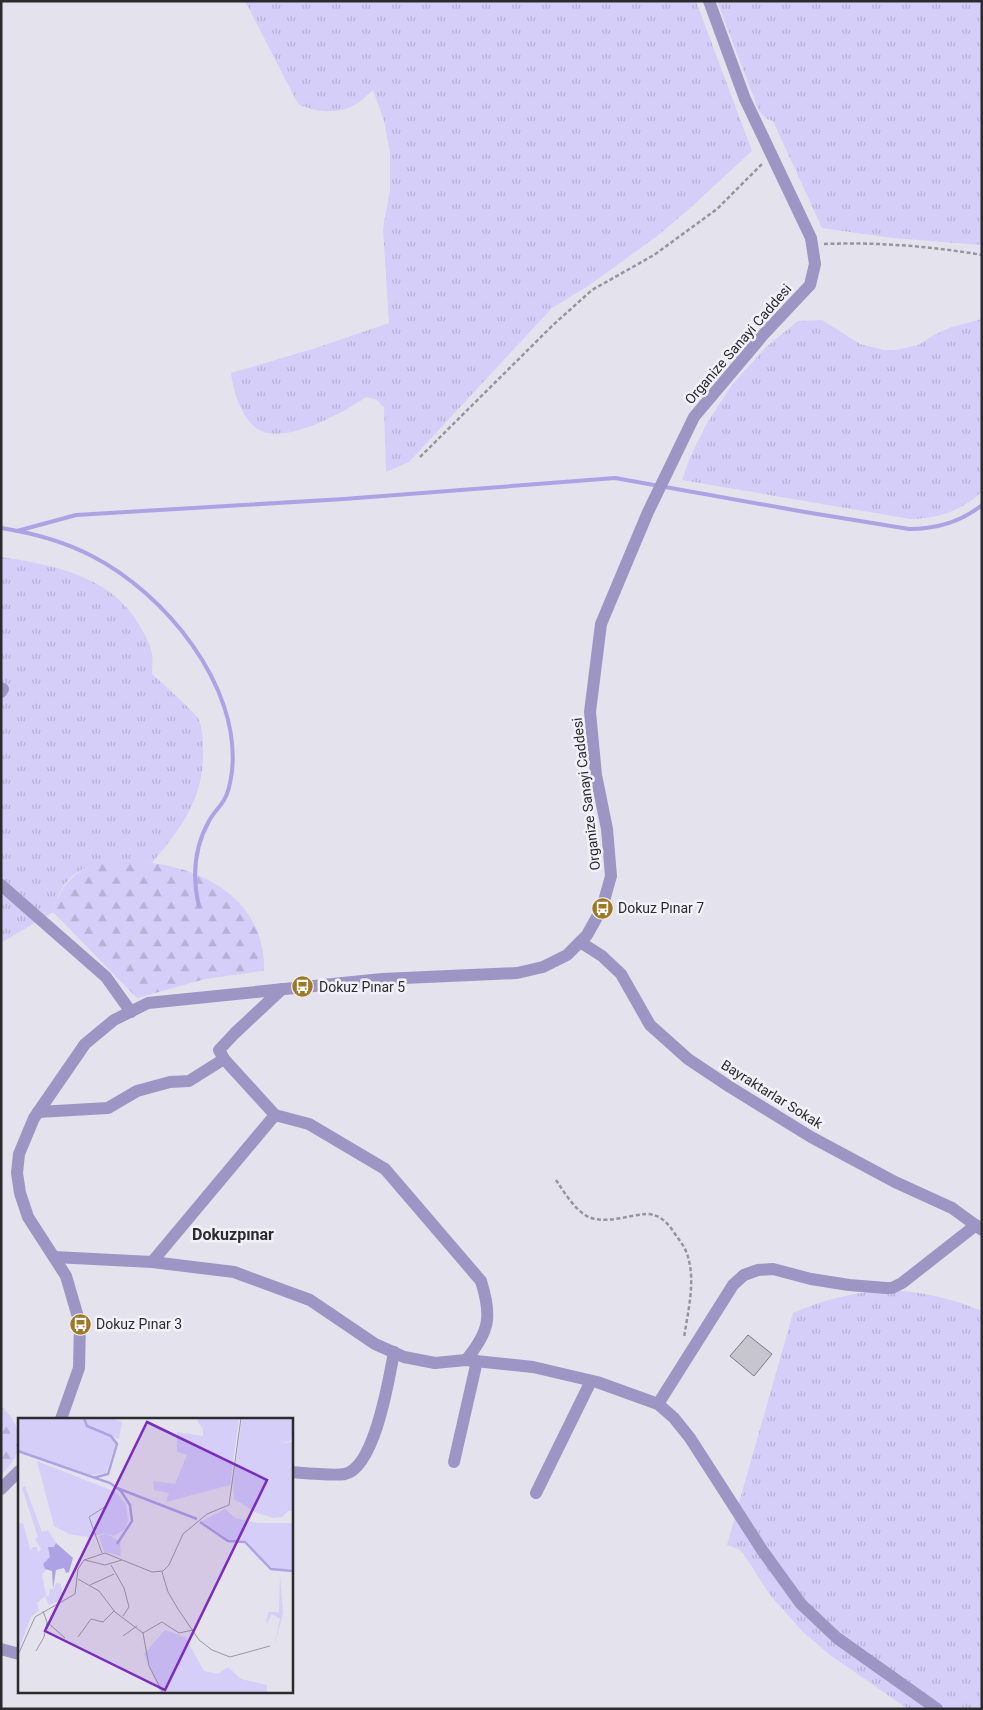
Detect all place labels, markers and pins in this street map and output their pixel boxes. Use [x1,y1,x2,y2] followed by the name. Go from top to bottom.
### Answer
[590,896,614,920] bus stop icon: Dokuz Pınar 7
[618,900,704,916] place label: Dokuz Pınar 7
[291,975,315,999] bus stop icon: Dokuz Pınar 5
[319,979,405,995] place label: Dokuz Pınar 5
[68,1312,92,1336] bus stop icon: Dokuz Pınar 3
[96,1316,182,1332] place label: Dokuz Pınar 3

